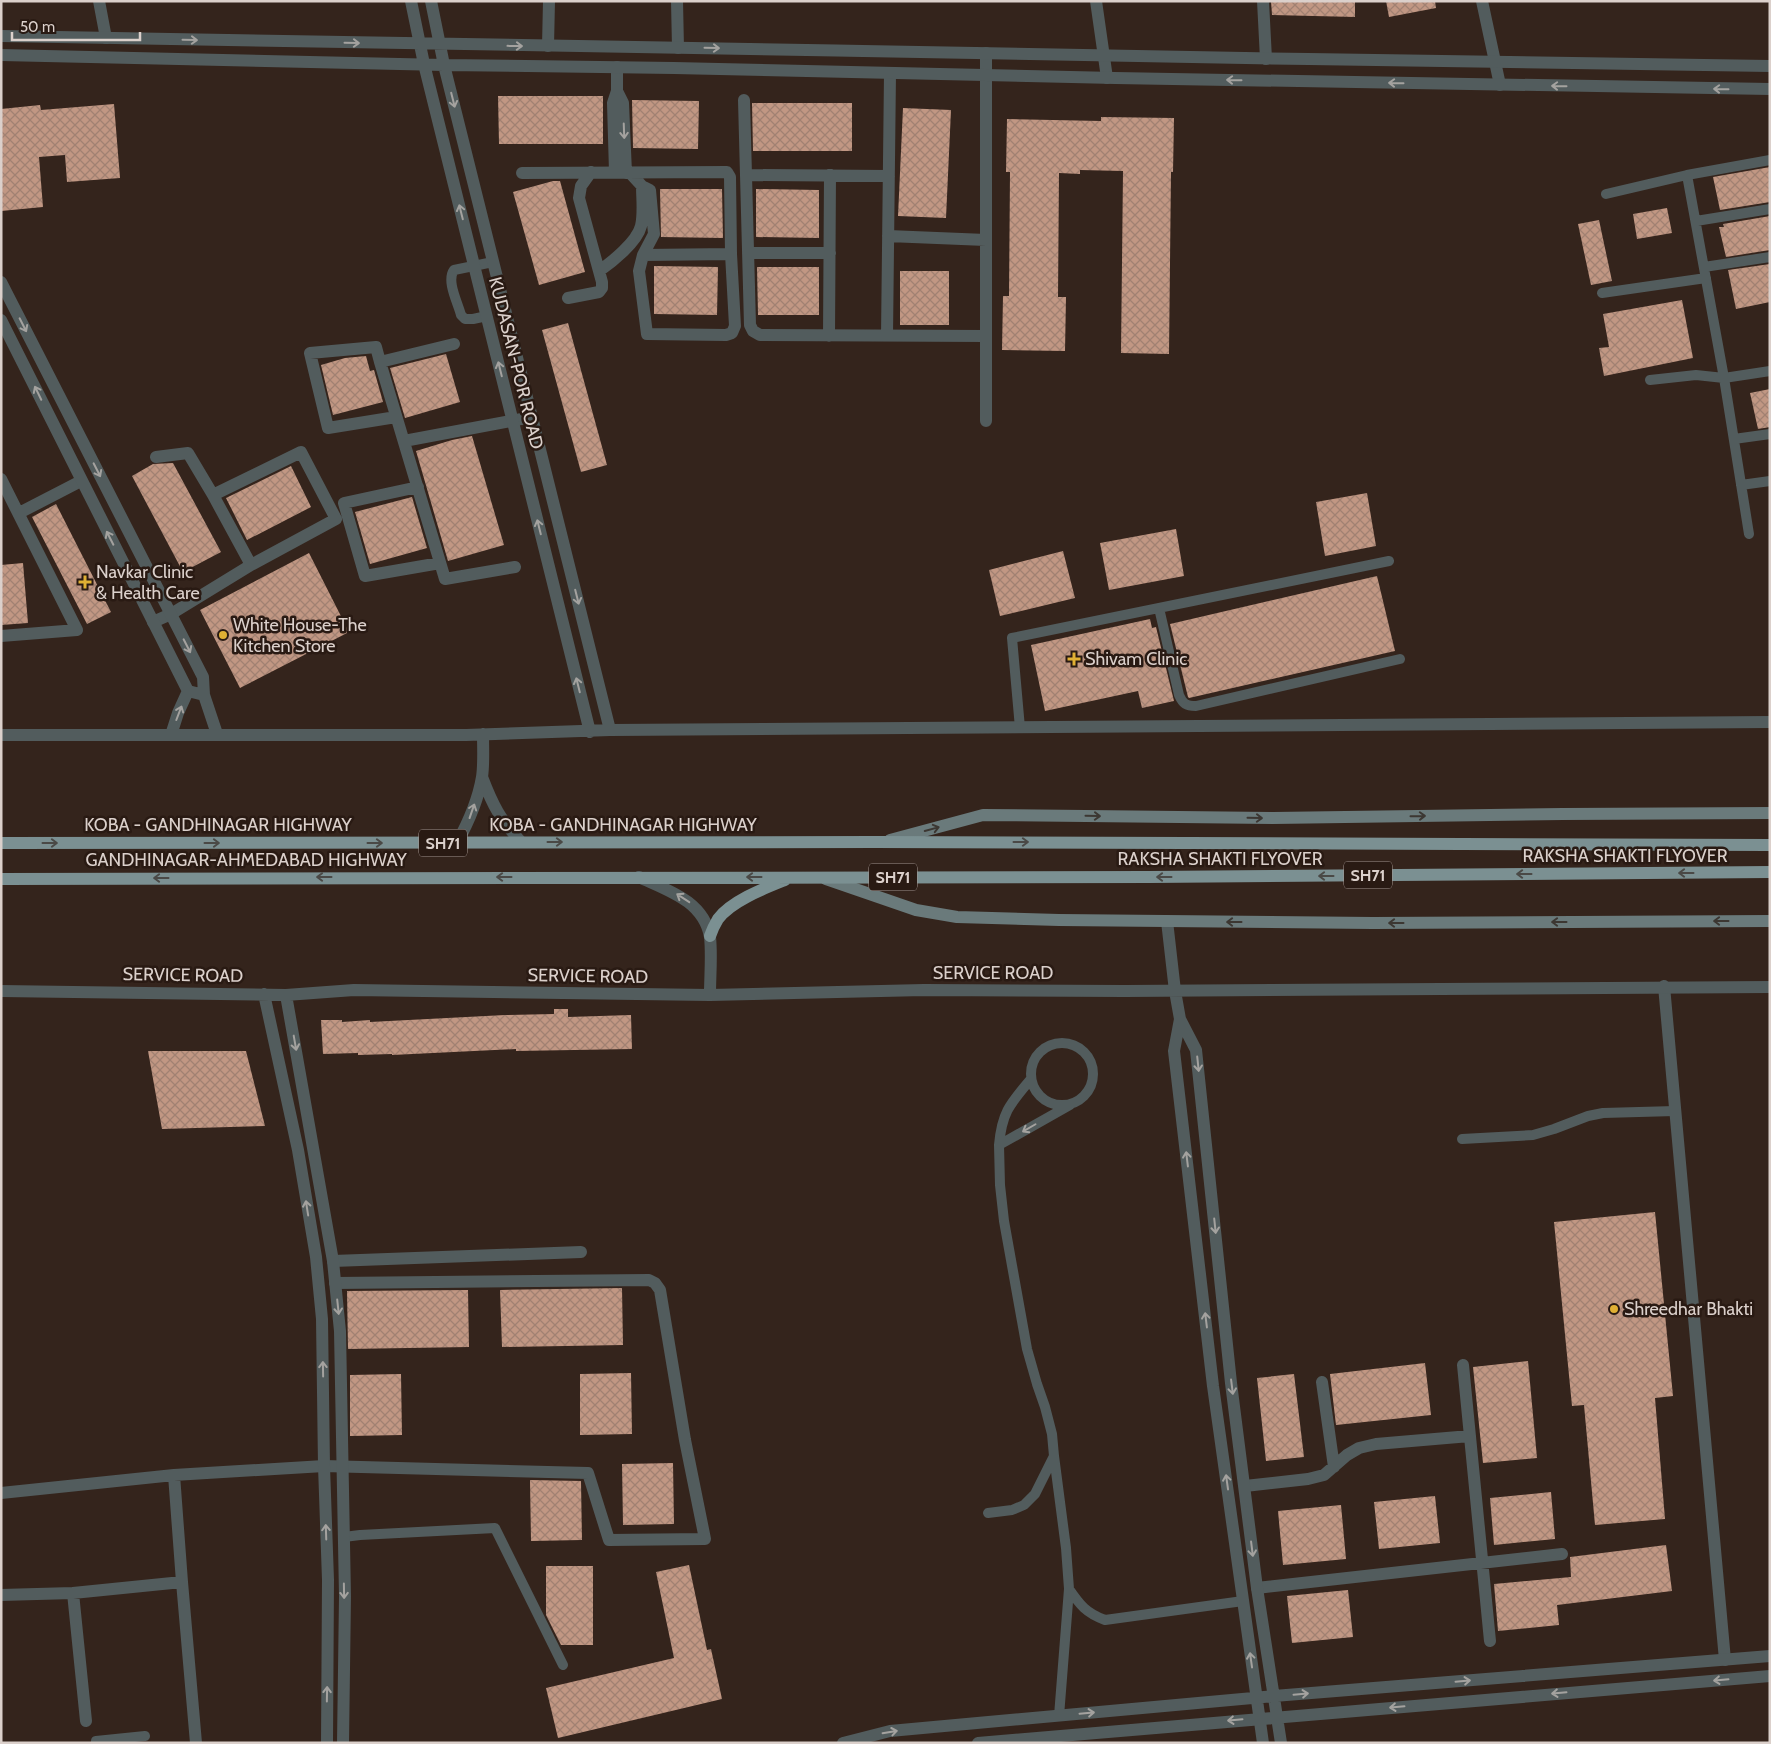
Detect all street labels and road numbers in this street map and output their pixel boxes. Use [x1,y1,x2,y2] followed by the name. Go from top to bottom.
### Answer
[484,275,548,451] street label: KUDASAN-POR ROAD
[84,814,353,836] street label: KOBA - GANDHINAGAR HIGHWAY
[489,814,758,836] street label: KOBA - GANDHINAGAR HIGHWAY
[419,830,467,856] road number: SH71
[1523,845,1728,867] street label: RAKSHA SHAKTI FLYOVER
[1118,848,1323,870] street label: RAKSHA SHAKTI FLYOVER
[85,849,407,871] street label: GANDHINAGAR-AHMEDABAD HIGHWAY
[1344,862,1392,888] road number: SH71
[869,864,917,890] road number: SH71
[933,962,1053,984] street label: SERVICE ROAD
[123,963,243,987] street label: SERVICE ROAD
[528,964,648,988] street label: SERVICE ROAD

